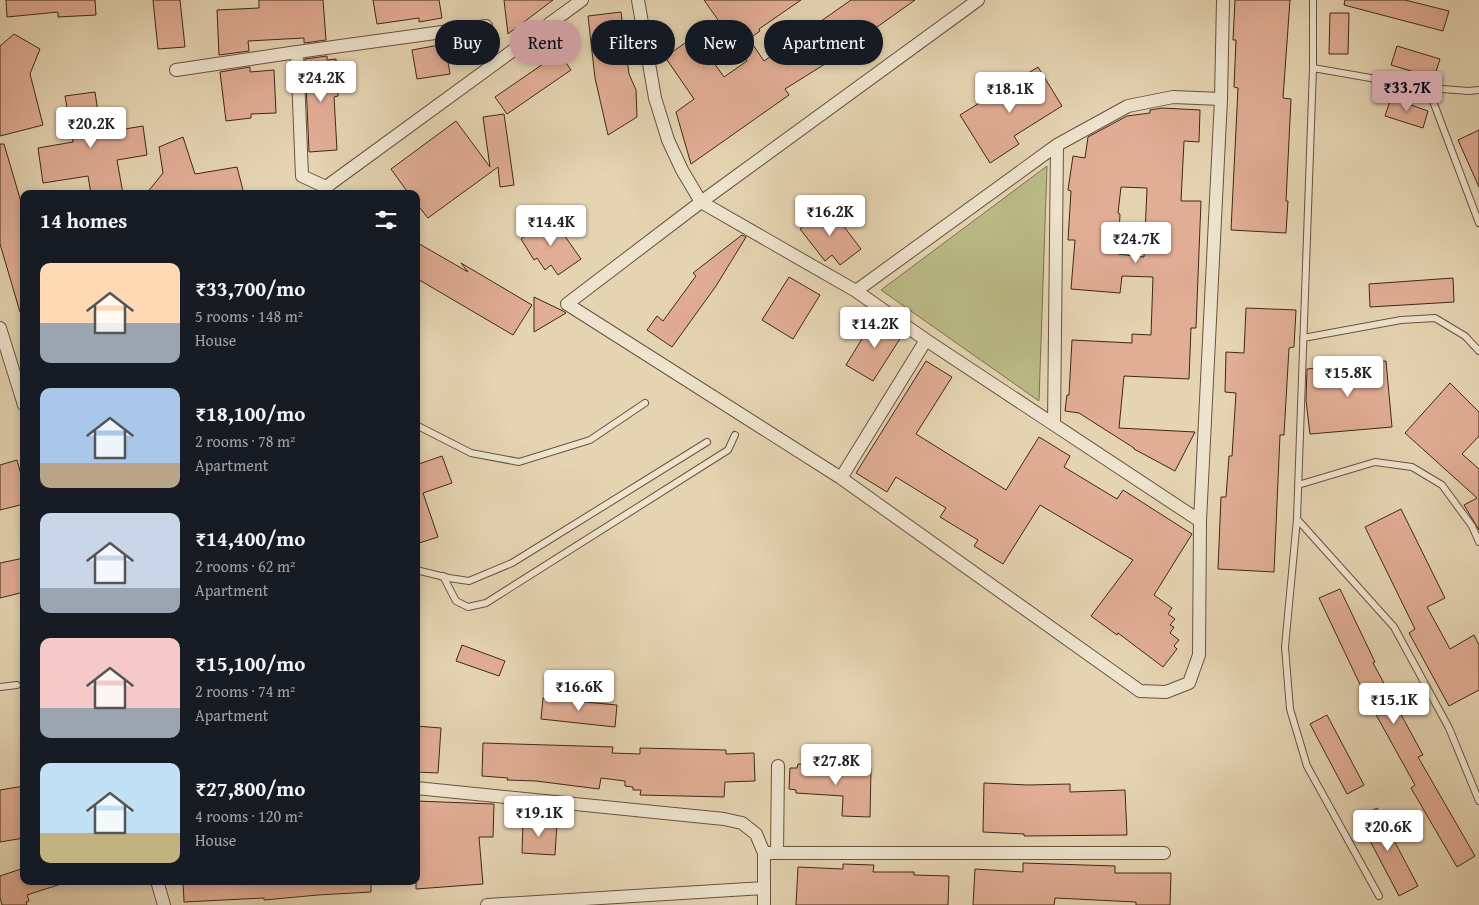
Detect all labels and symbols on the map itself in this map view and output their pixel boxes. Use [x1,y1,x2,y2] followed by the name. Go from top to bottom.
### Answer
[280,61,362,103] pin: ₹24.2K
[1366,70,1448,113] pin: ₹33.7K
[969,72,1051,114] pin: ₹18.1K
[50,106,132,149] pin: ₹20.2K
[789,194,871,237] pin: ₹16.2K
[510,204,592,247] pin: ₹14.4K
[1095,222,1177,264] pin: ₹24.7K
[834,306,916,349] pin: ₹14.2K
[1307,356,1389,398] pin: ₹15.8K
[538,670,620,712] pin: ₹16.6K
[1353,682,1435,725] pin: ₹15.1K
[795,744,877,786] pin: ₹27.8K
[498,796,580,838] pin: ₹19.1K
[1347,810,1429,852] pin: ₹20.6K

